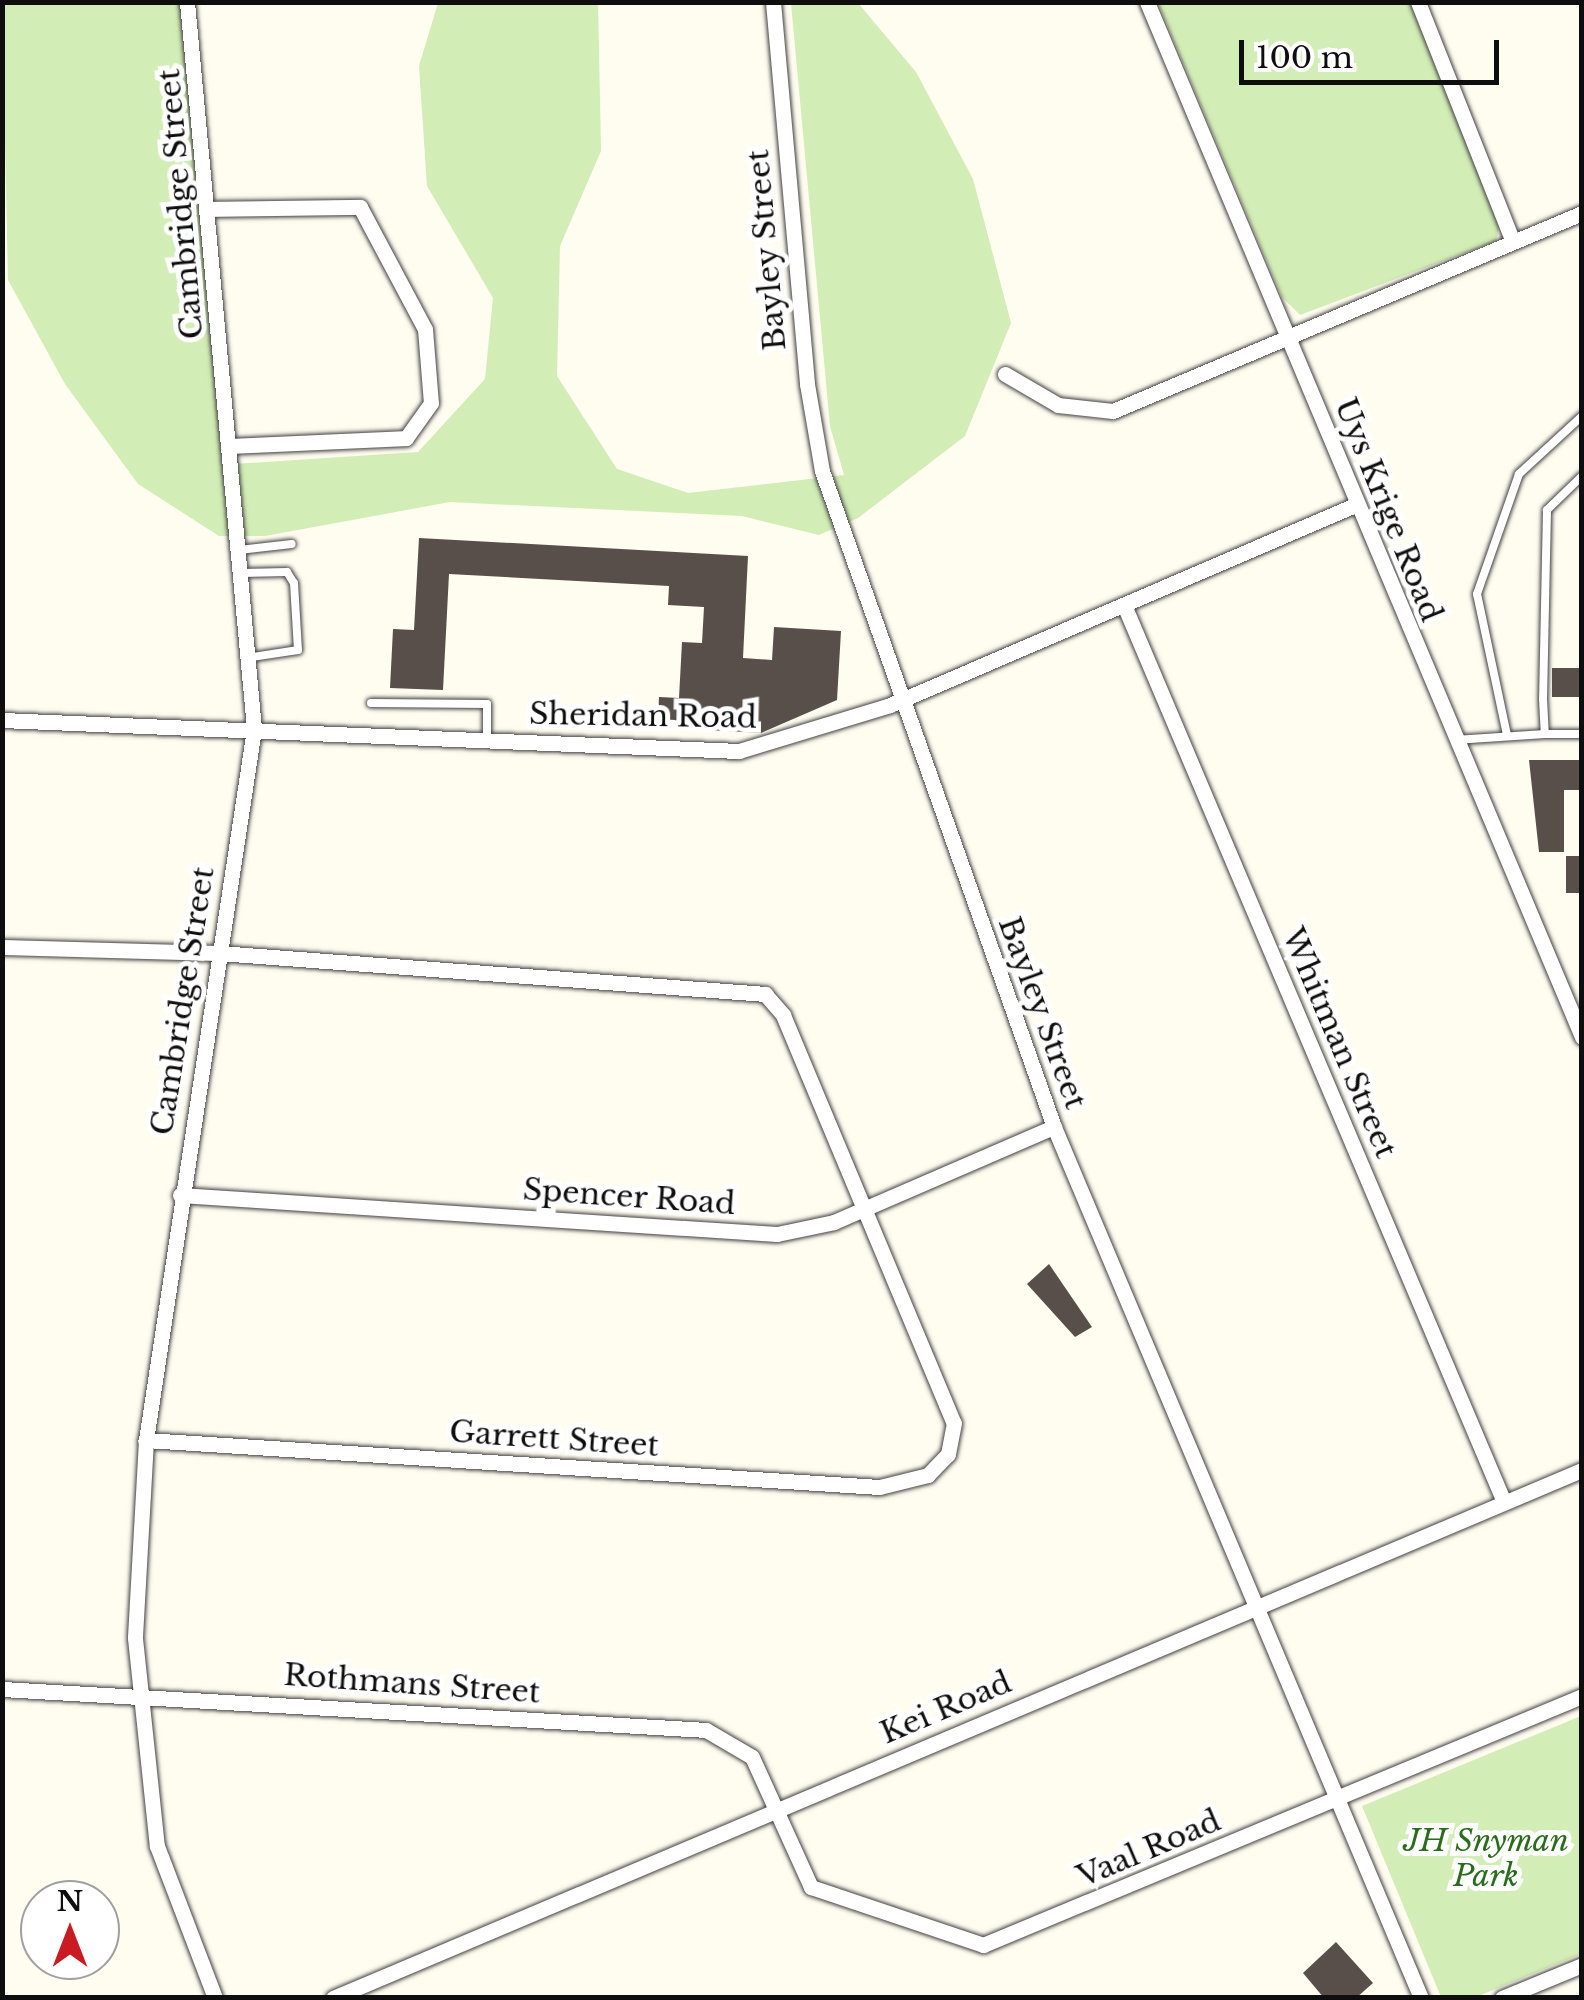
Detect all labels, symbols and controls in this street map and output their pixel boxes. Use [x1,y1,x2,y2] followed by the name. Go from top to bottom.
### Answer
[1244,20,1504,82] scale bar
[1256,39,1353,76] text: 100 m
[151,67,211,341] street label: Cambridge Street
[740,148,794,352] street label: Bayley Street
[1327,393,1449,627] street label: Uys Krige Road
[529,696,757,736] street label: Sheridan Road
[144,864,222,1138] street label: Cambridge Street
[990,912,1094,1114] street label: Bayley Street
[1274,923,1404,1163] street label: Whitman Street
[521,1172,737,1222] street label: Spencer Road
[448,1414,660,1464] street label: Garrett Street
[283,1657,541,1711] street label: Rothmans Street
[875,1664,1017,1752] street label: Kei Road
[1072,1803,1226,1895] street label: Vaal Road
[1403,1823,1569,1894] park label: JH Snyman Park
[20,1880,120,1980] north arrow
[57,1884,83,1919] text: N

